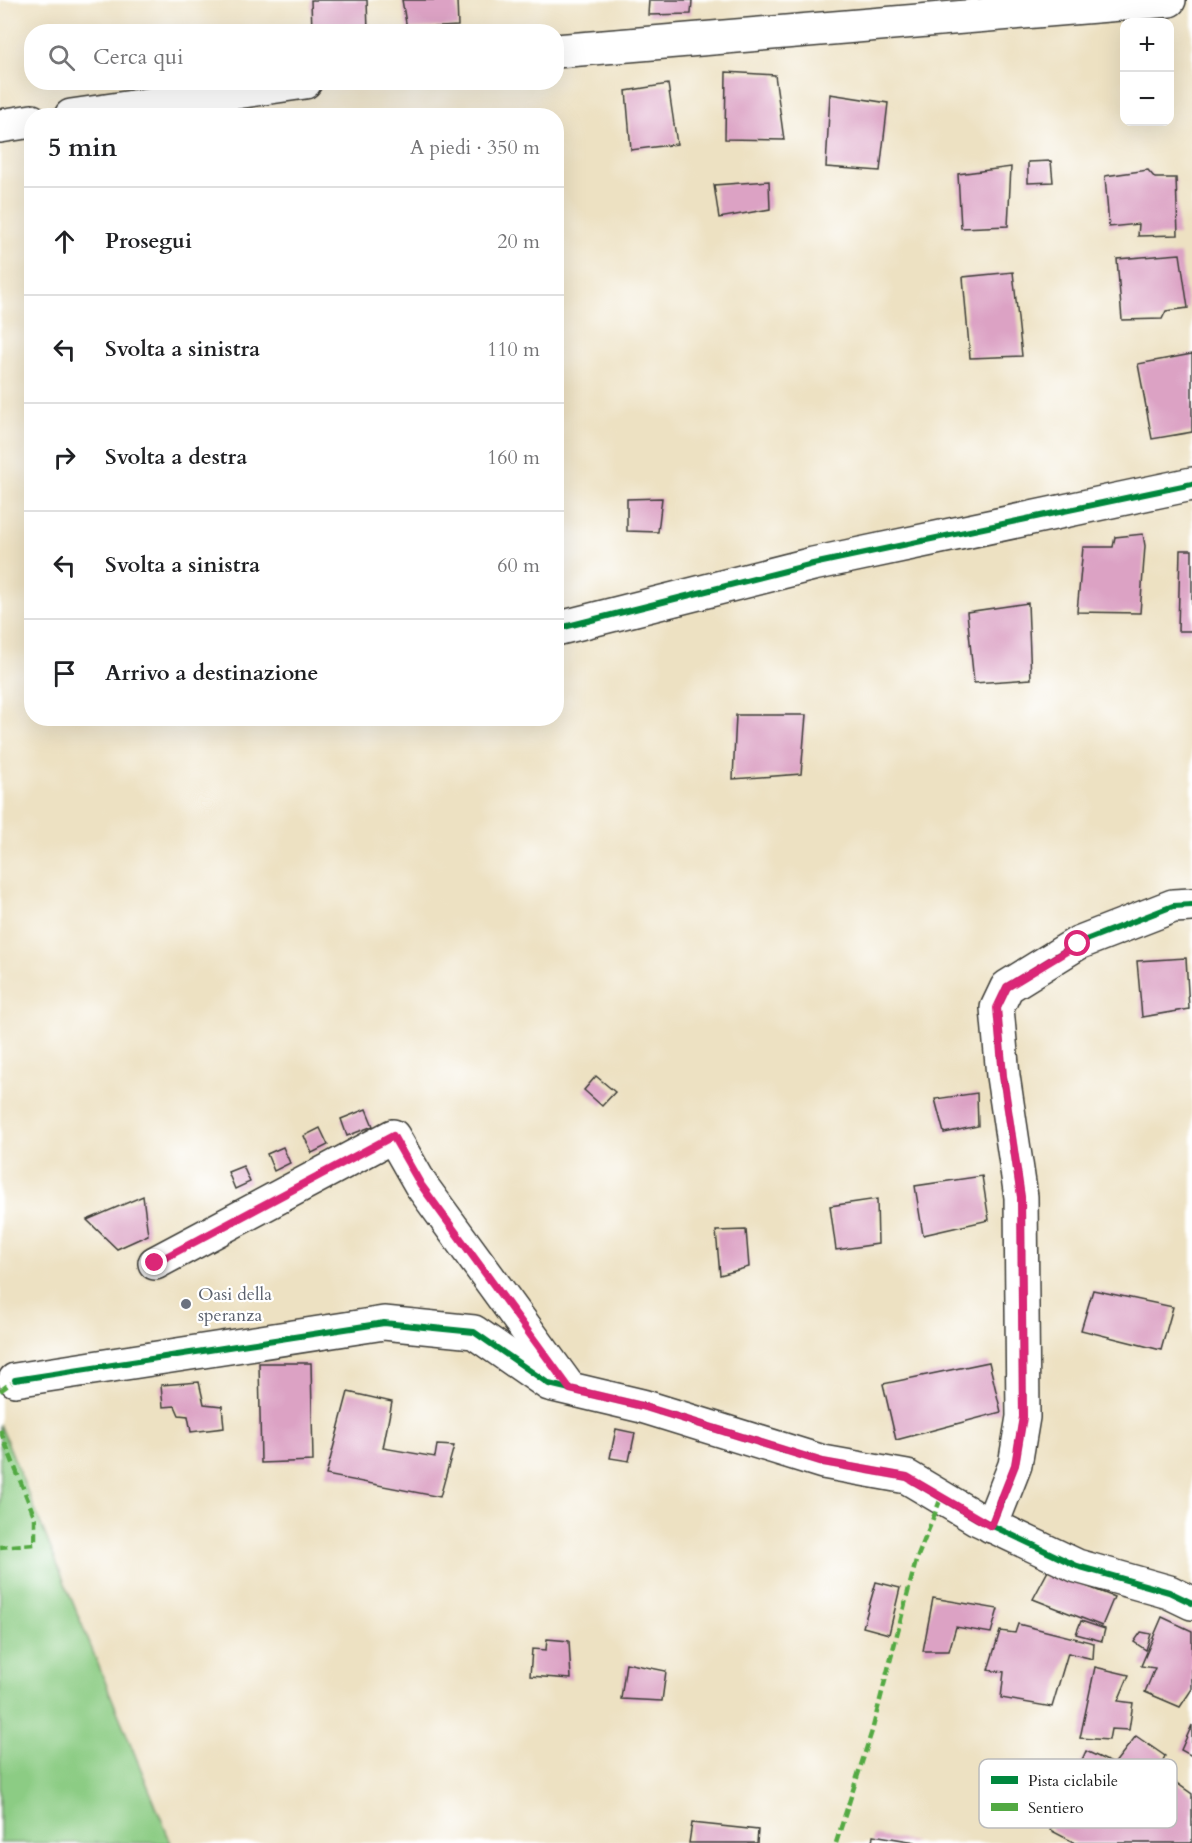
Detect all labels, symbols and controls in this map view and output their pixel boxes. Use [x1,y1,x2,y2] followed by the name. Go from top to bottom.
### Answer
[1120,18,1174,126] map controls
[1120,18,1174,72] button: +
[24,24,564,90] search box
[45,41,78,74] icon: search
[93,42,183,72] text: Cerca qui
[1120,72,1174,126] button: −
[48,130,117,165] text: 5 min
[410,134,540,161] text: A piedi · 350 m
[48,225,81,258] icon: ahead
[105,226,192,256] text: Prosegui
[497,228,540,255] text: 20 m
[48,333,81,366] icon: left
[105,334,260,364] text: Svolta a sinistra
[487,336,540,363] text: 110 m
[48,441,81,474] icon: right
[105,442,247,472] text: Svolta a destra
[487,444,540,471] text: 160 m
[48,549,81,582] icon: left
[105,550,260,580] text: Svolta a sinistra
[497,552,540,579] text: 60 m
[48,657,81,690] icon: arrive
[105,658,318,688] text: Arrivo a destinazione
[1064,930,1090,956] route start
[141,1249,167,1275] route end
[198,1282,272,1328] place label: Oasi della speranza
[179,1297,193,1311] marker: Oasi della speranza
[979,1759,1177,1828] legend
[1028,1770,1118,1792] text: Pista ciclabile
[1028,1797,1084,1819] text: Sentiero

